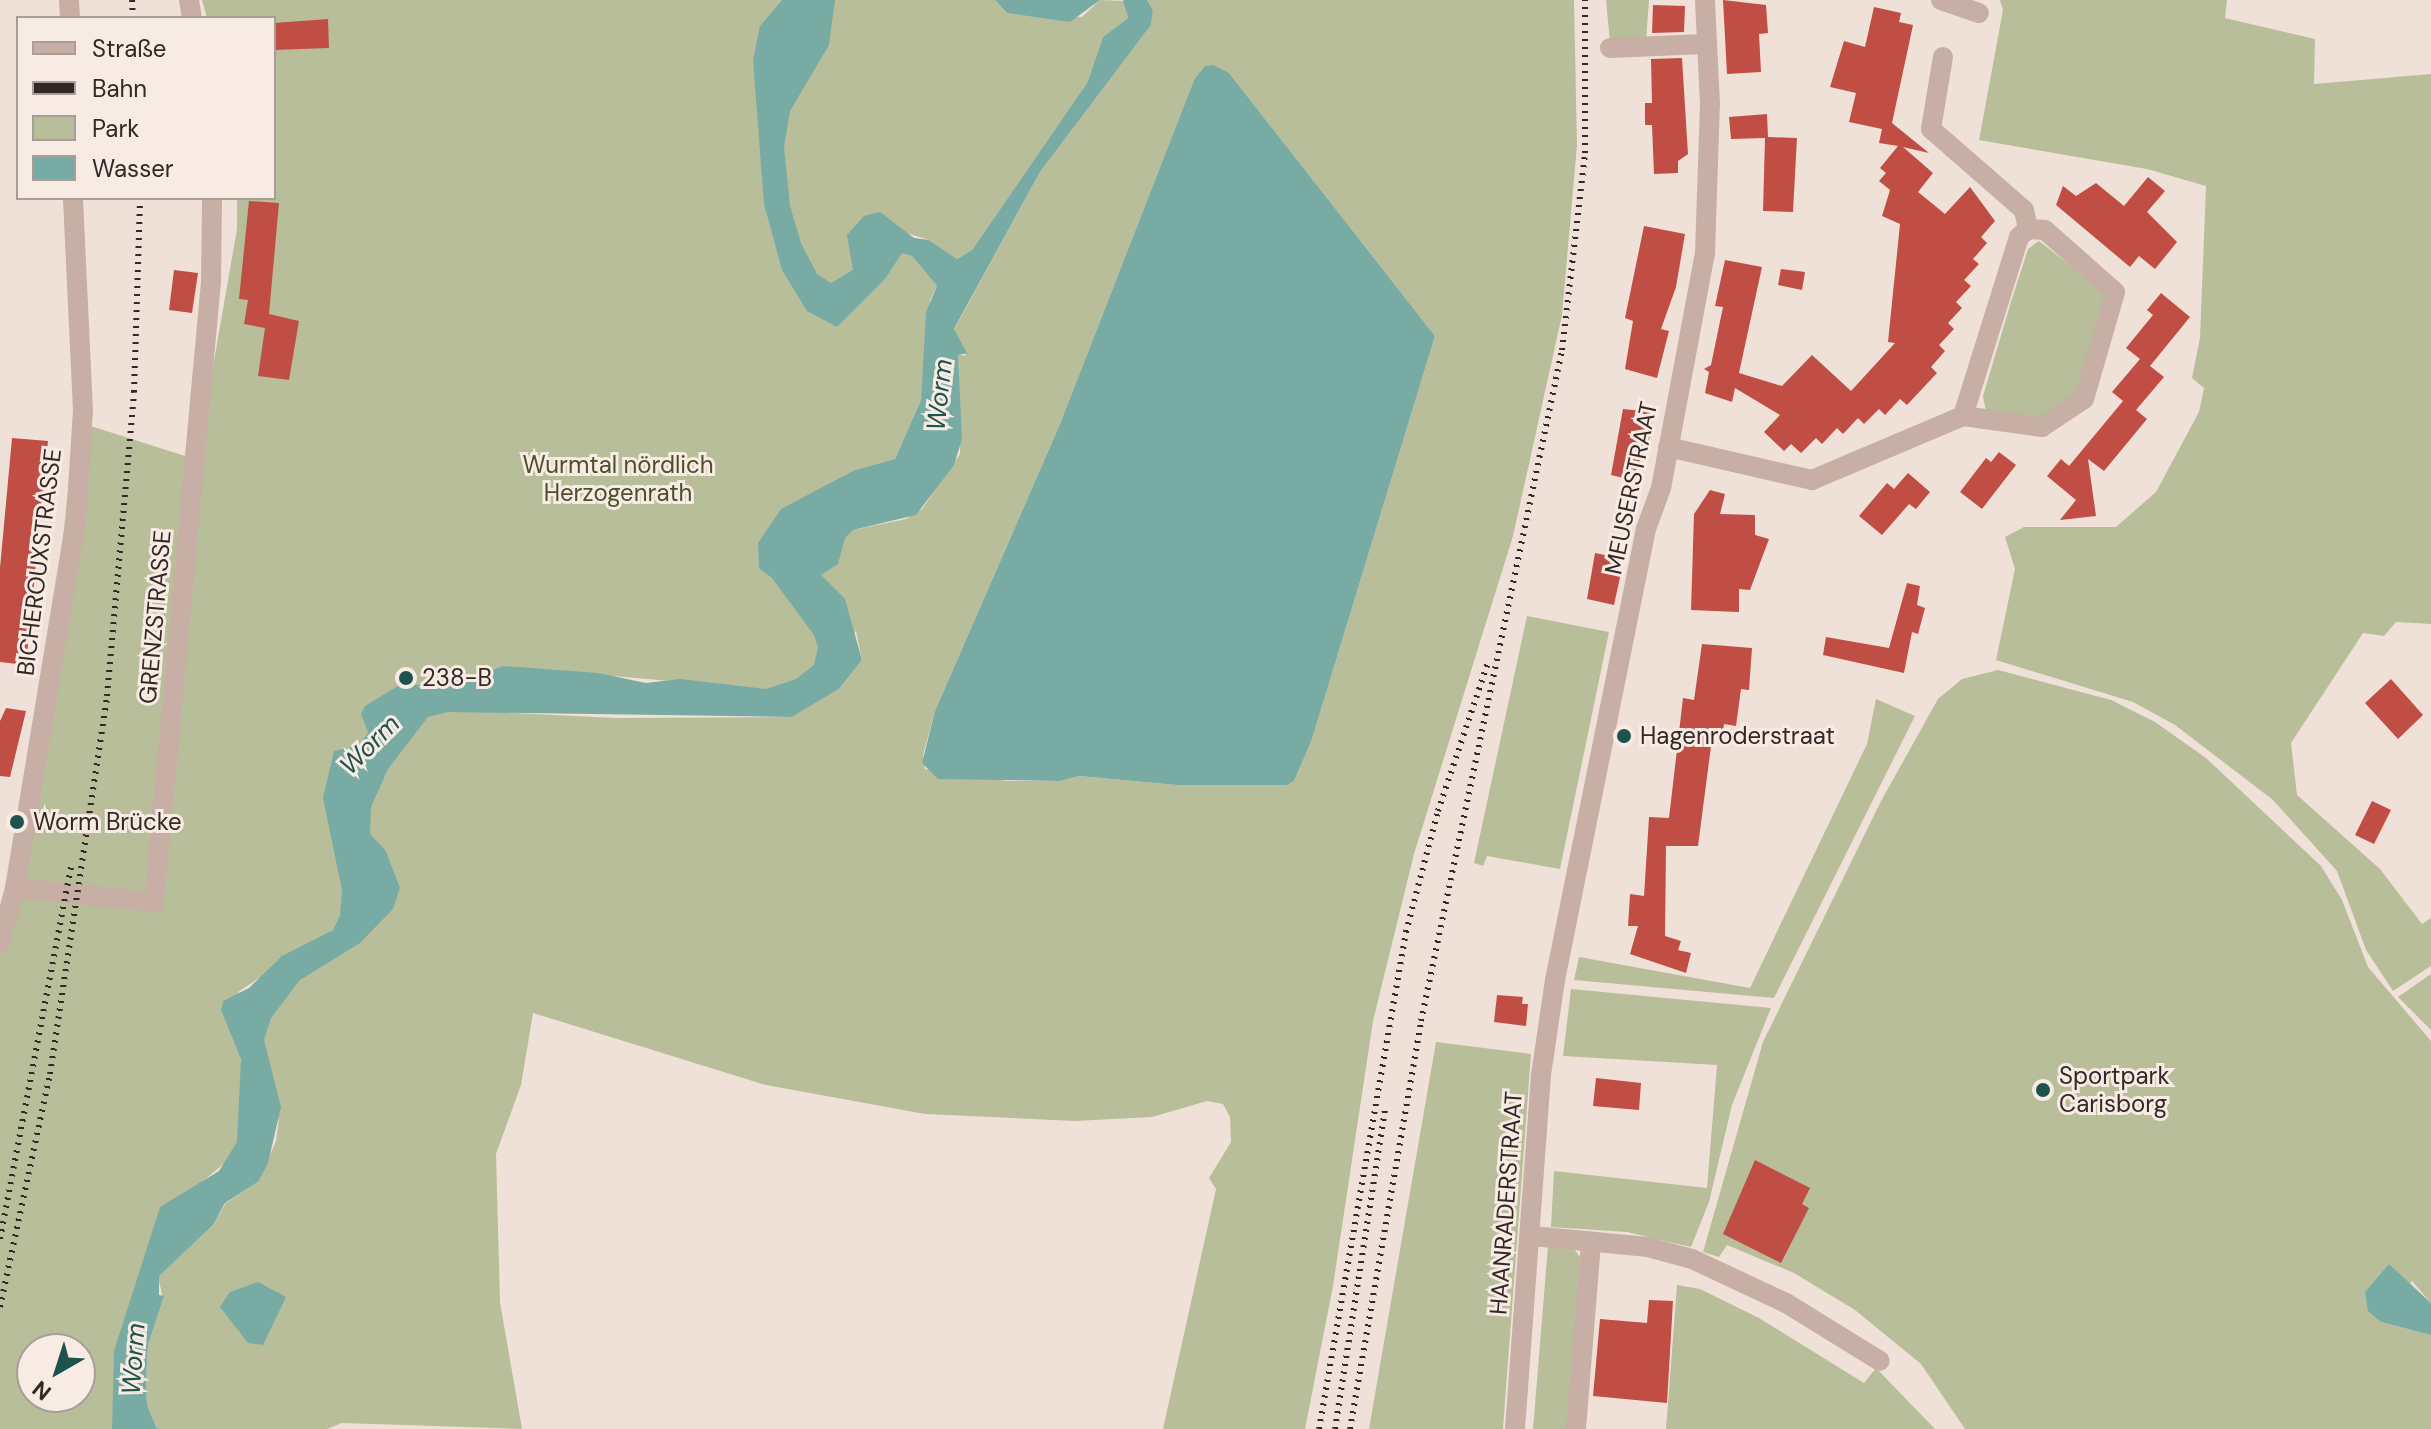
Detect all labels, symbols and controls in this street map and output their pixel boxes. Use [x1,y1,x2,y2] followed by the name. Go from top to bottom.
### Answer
[16,16,276,200] legend
[92,33,166,64] text: Straße
[92,73,147,104] text: Bahn
[92,113,139,144] text: Park
[92,153,174,184] text: Wasser
[921,358,959,432] water label: Worm
[1599,399,1663,577] street label: MEUSERSTRAAT
[11,447,67,677] street label: BICHEROUXSTRASSE
[522,451,714,507] park label: Wurmtal nördlich Herzogenrath
[133,529,177,705] street label: GRENZSTRASSE
[422,664,492,692] place label: 238-B
[397,669,415,687] marker: 238-B
[333,708,407,782] water label: Worm
[1640,722,1835,750] place label: Hagenroderstraat
[1615,727,1633,745] marker: Hagenroderstraat
[33,808,182,836] place label: Worm Brücke
[8,813,26,831] marker: Worm Brücke
[2059,1062,2170,1118] place label: Sportpark Carisborg
[2034,1081,2052,1099] marker: Sportpark Carisborg
[1484,1090,1528,1316] street label: HAANRADERSTRAAT
[116,1322,152,1396] water label: Worm
[16,1333,96,1413] north arrow
[26,1374,57,1407] text: N

